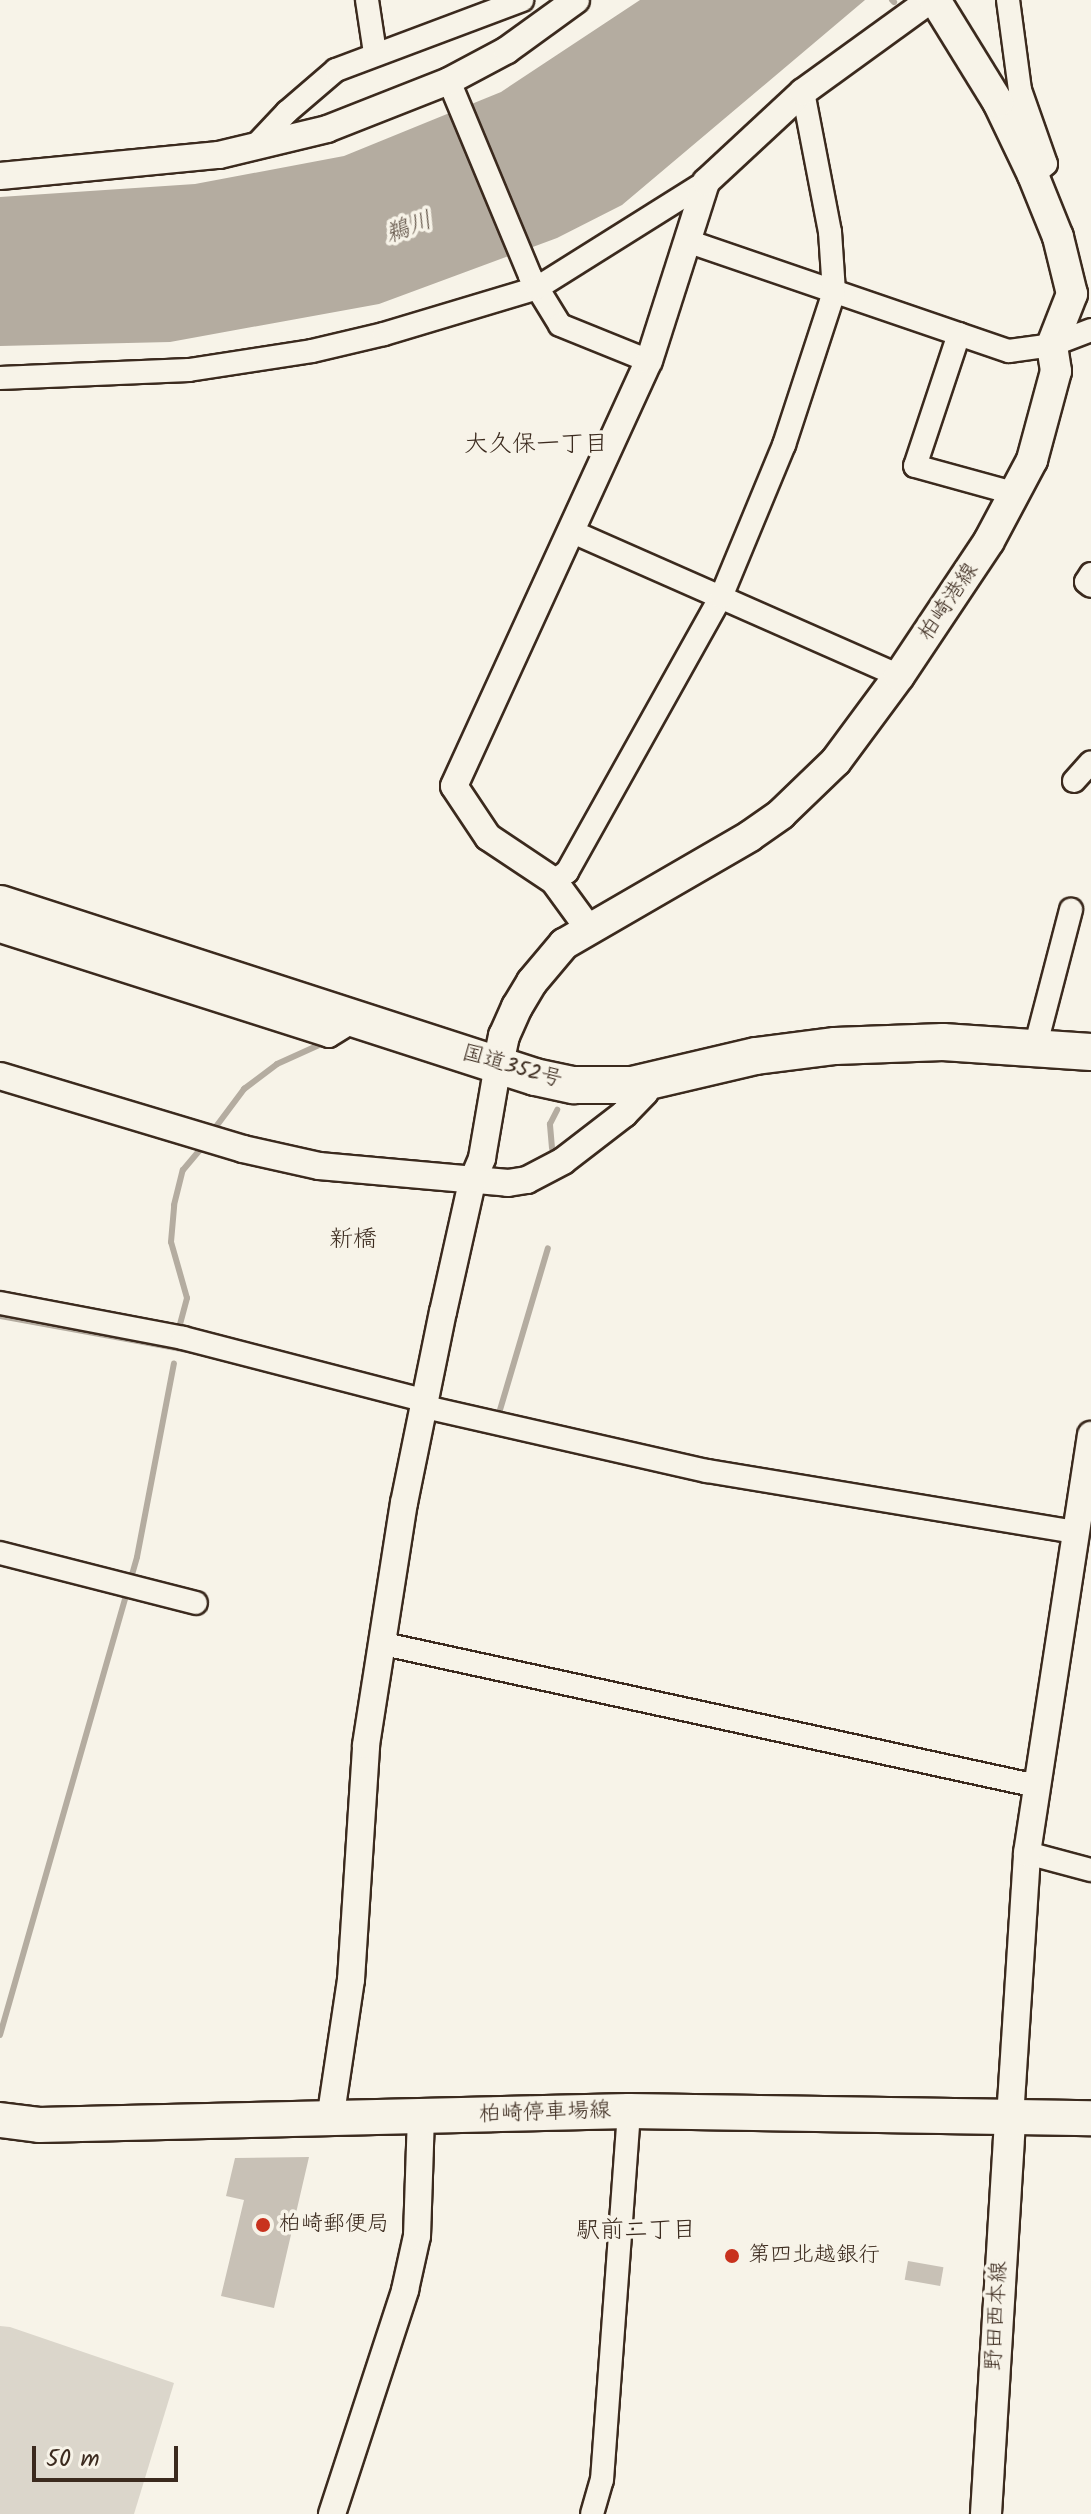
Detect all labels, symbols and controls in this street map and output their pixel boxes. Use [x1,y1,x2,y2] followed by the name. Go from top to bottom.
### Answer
[382,206,436,250] water label: 鵜川
[464,431,608,459] district label: 大久保一丁目
[913,558,985,646] street label: 柏崎港線
[459,1040,565,1094] street label: 国道352号
[329,1226,377,1254] district label: 新橋
[479,2098,611,2128] street label: 柏崎停車場線
[279,2212,389,2238] place label: 柏崎郵便局
[254,2216,272,2234] marker: 柏崎郵便局
[576,2217,696,2245] district label: 駅前二丁目
[748,2243,880,2269] place label: 第四北越銀行
[723,2247,741,2265] marker: 第四北越銀行
[981,2260,1013,2372] street label: 野田西本線
[36,2430,182,2480] scale bar
[46,2440,100,2479] text: 50 m

